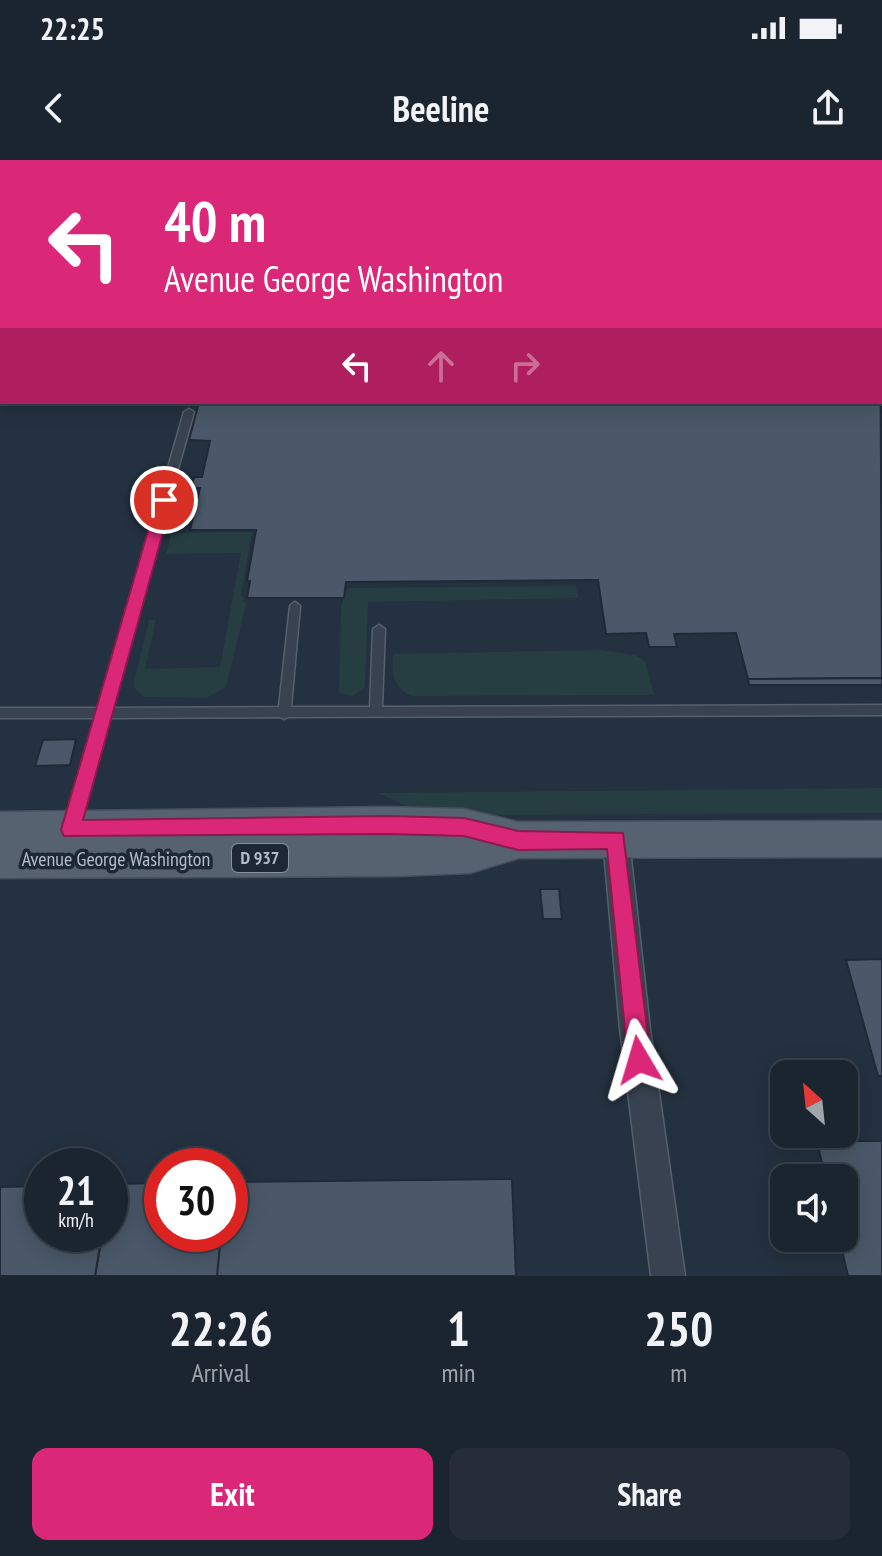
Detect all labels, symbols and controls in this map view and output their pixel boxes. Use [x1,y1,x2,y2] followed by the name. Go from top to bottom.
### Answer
[40,9,105,48] text: 22:25
[393,85,489,132] text: Beeline
[32,86,76,130] icon: back
[806,86,850,130] icon: share
[164,185,266,257] text: 40 m
[32,192,136,296] icon: left
[164,255,503,302] text: Avenue George Washington
[335,344,379,388] icon: left
[419,344,463,388] icon: ahead
[503,344,547,388] icon: right
[130,466,198,534] pin
[142,478,186,522] icon: arrive
[232,844,288,872] road number: D 937
[22,846,210,872] street label: Avenue George Washington
[597,1018,681,1102] position arrow
[770,1060,858,1148] north arrow
[770,1060,858,1252] map controls
[144,1148,248,1252] speed limit sign: 30
[57,1164,95,1216] text: 21
[770,1164,858,1252] button: sound
[58,1207,94,1233] text: km/h
[169,1297,273,1359] text: 22:26
[447,1297,470,1359] text: 1
[644,1297,713,1359] text: 250
[191,1356,250,1389] text: Arrival
[441,1356,475,1389] text: min
[670,1356,687,1389] text: m
[32,1448,433,1540] button: Exit
[449,1448,850,1540] button: Share

